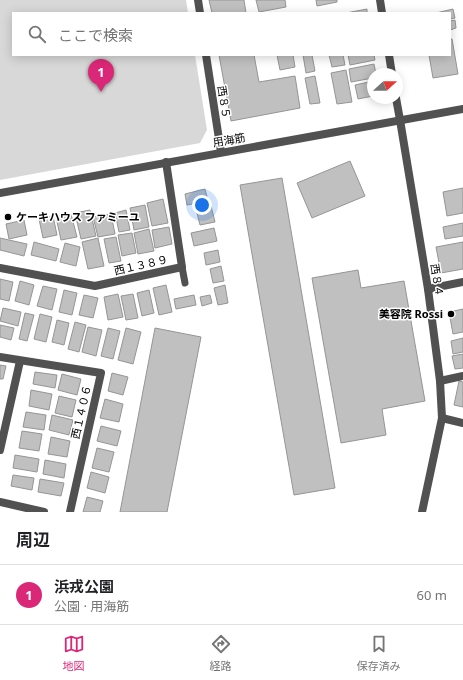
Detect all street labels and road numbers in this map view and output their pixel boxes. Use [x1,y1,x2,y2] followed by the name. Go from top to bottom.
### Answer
[215,84,234,119] street label: 西８５
[211,129,246,150] street label: 用海筋
[112,251,169,278] street label: 西１３８９
[428,262,447,297] street label: 西８４
[67,383,94,440] street label: 西１４０６

